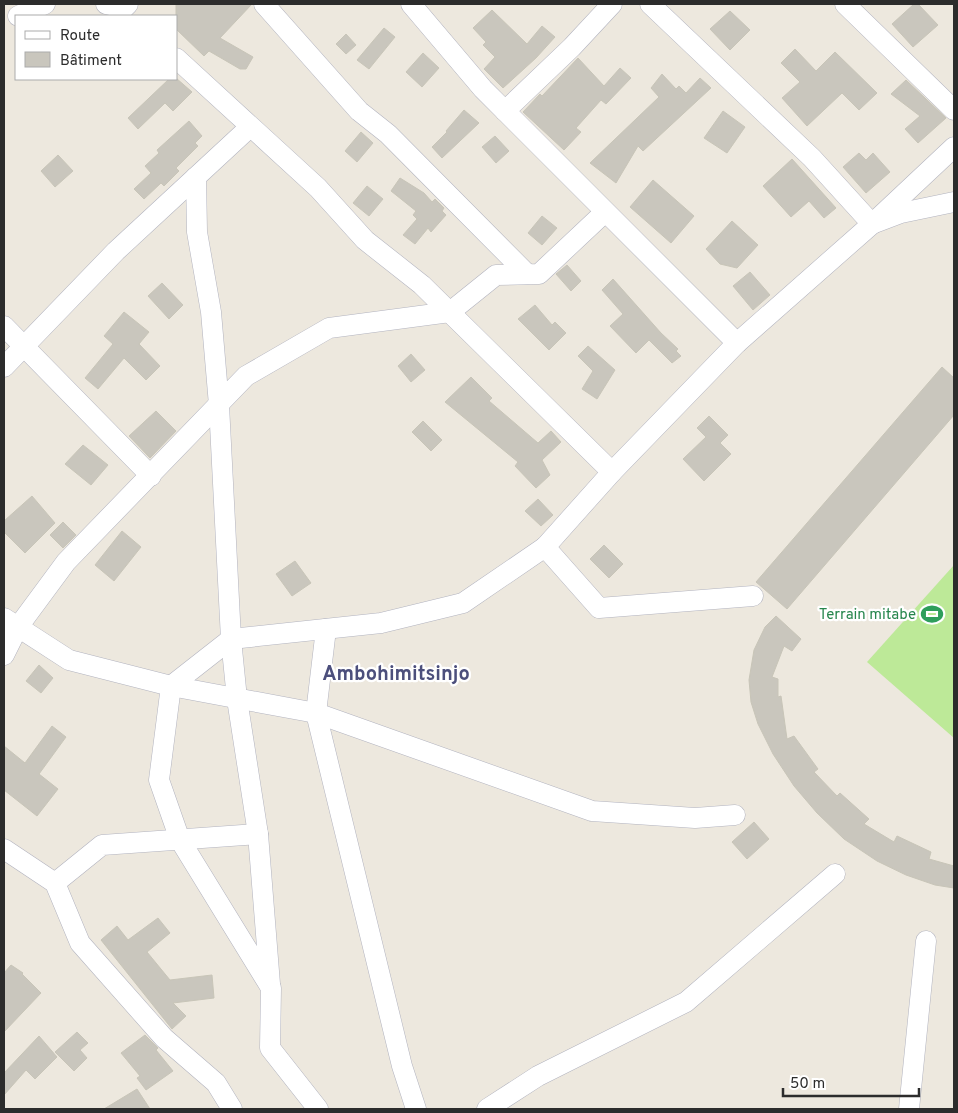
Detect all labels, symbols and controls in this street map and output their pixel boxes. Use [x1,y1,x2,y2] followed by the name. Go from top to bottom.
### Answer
[15,15,178,80] legend
[60,27,100,46] text: Route
[60,52,122,71] text: Bâtiment
[919,601,945,627] sports icon: Terrain mitabe
[819,606,916,625] place label: Terrain mitabe
[322,662,470,688] district label: Ambohimitsinjo
[783,1066,919,1098] scale bar
[790,1075,825,1094] text: 50 m

